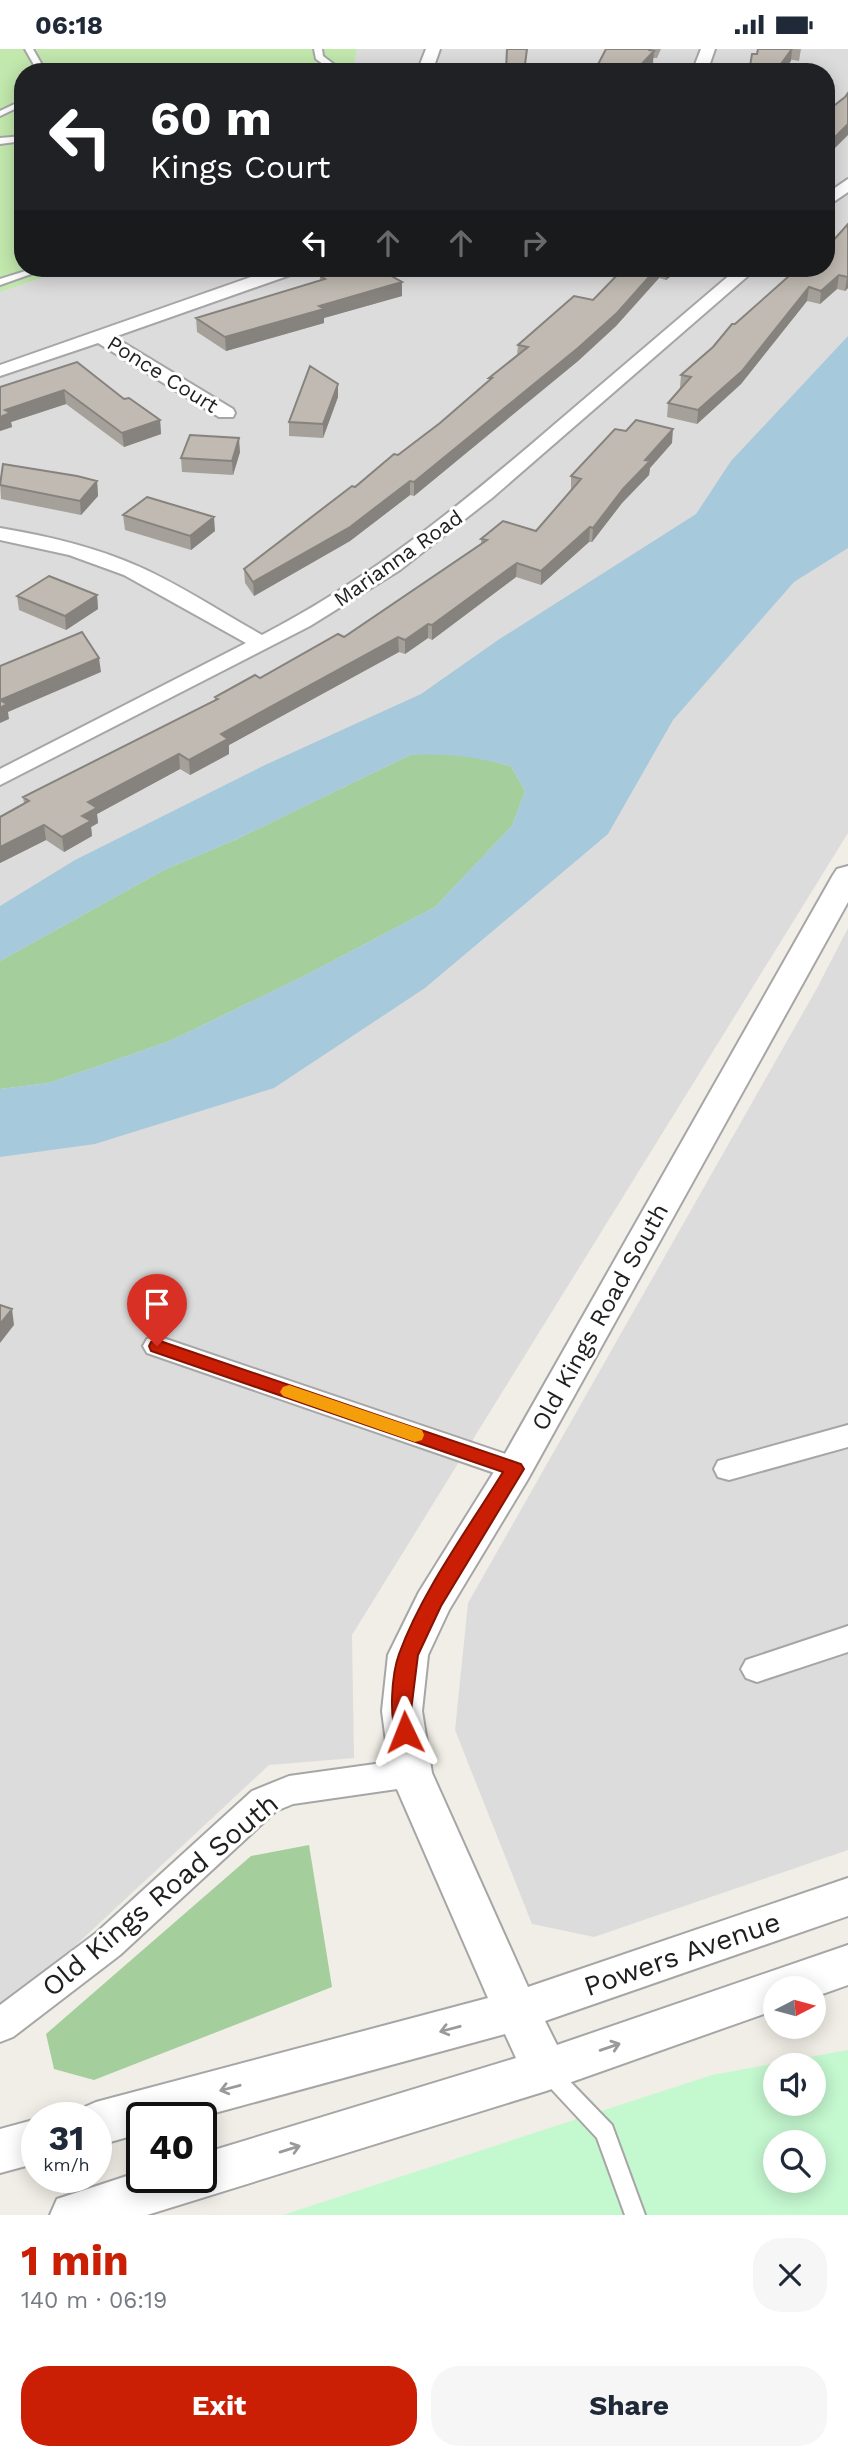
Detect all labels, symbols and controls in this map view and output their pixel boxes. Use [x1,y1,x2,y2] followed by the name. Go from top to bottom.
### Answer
[35,10,103,40] text: 06:18
[150,89,272,147] text: 60 m
[35,91,126,182] icon: left
[150,148,331,186] text: Kings Court
[296,224,334,262] icon: left
[369,224,407,262] icon: ahead
[442,224,480,262] icon: ahead
[515,224,553,262] icon: right
[103,330,223,418] street label: Ponce Court
[329,504,467,612] street label: Marianna Road
[526,1199,674,1435] street label: Old Kings Road South
[127,1274,187,1346] pin
[138,1285,176,1323] icon: arrive
[368,1695,442,1769] position arrow
[35,1787,285,2003] street label: Old Kings Road South
[580,1905,784,2003] street label: Powers Avenue
[763,1976,826,2039] north arrow
[763,1976,826,2193] map controls
[439,2023,462,2036] one-way arrow
[599,2040,621,2052] one-way arrow
[763,2053,826,2116] button: sound
[219,2082,242,2095] one-way arrow
[126,2102,217,2193] speed limit sign: 40
[49,2117,84,2159] text: 31
[763,2130,826,2193] button: search
[279,2141,301,2154] one-way arrow
[43,2154,90,2175] text: km/h
[21,2236,129,2285] text: 1 min
[753,2238,827,2312] button: close
[21,2287,167,2314] text: 140 m · 06:19
[21,2366,417,2446] button: Exit
[431,2366,827,2446] button: Share

